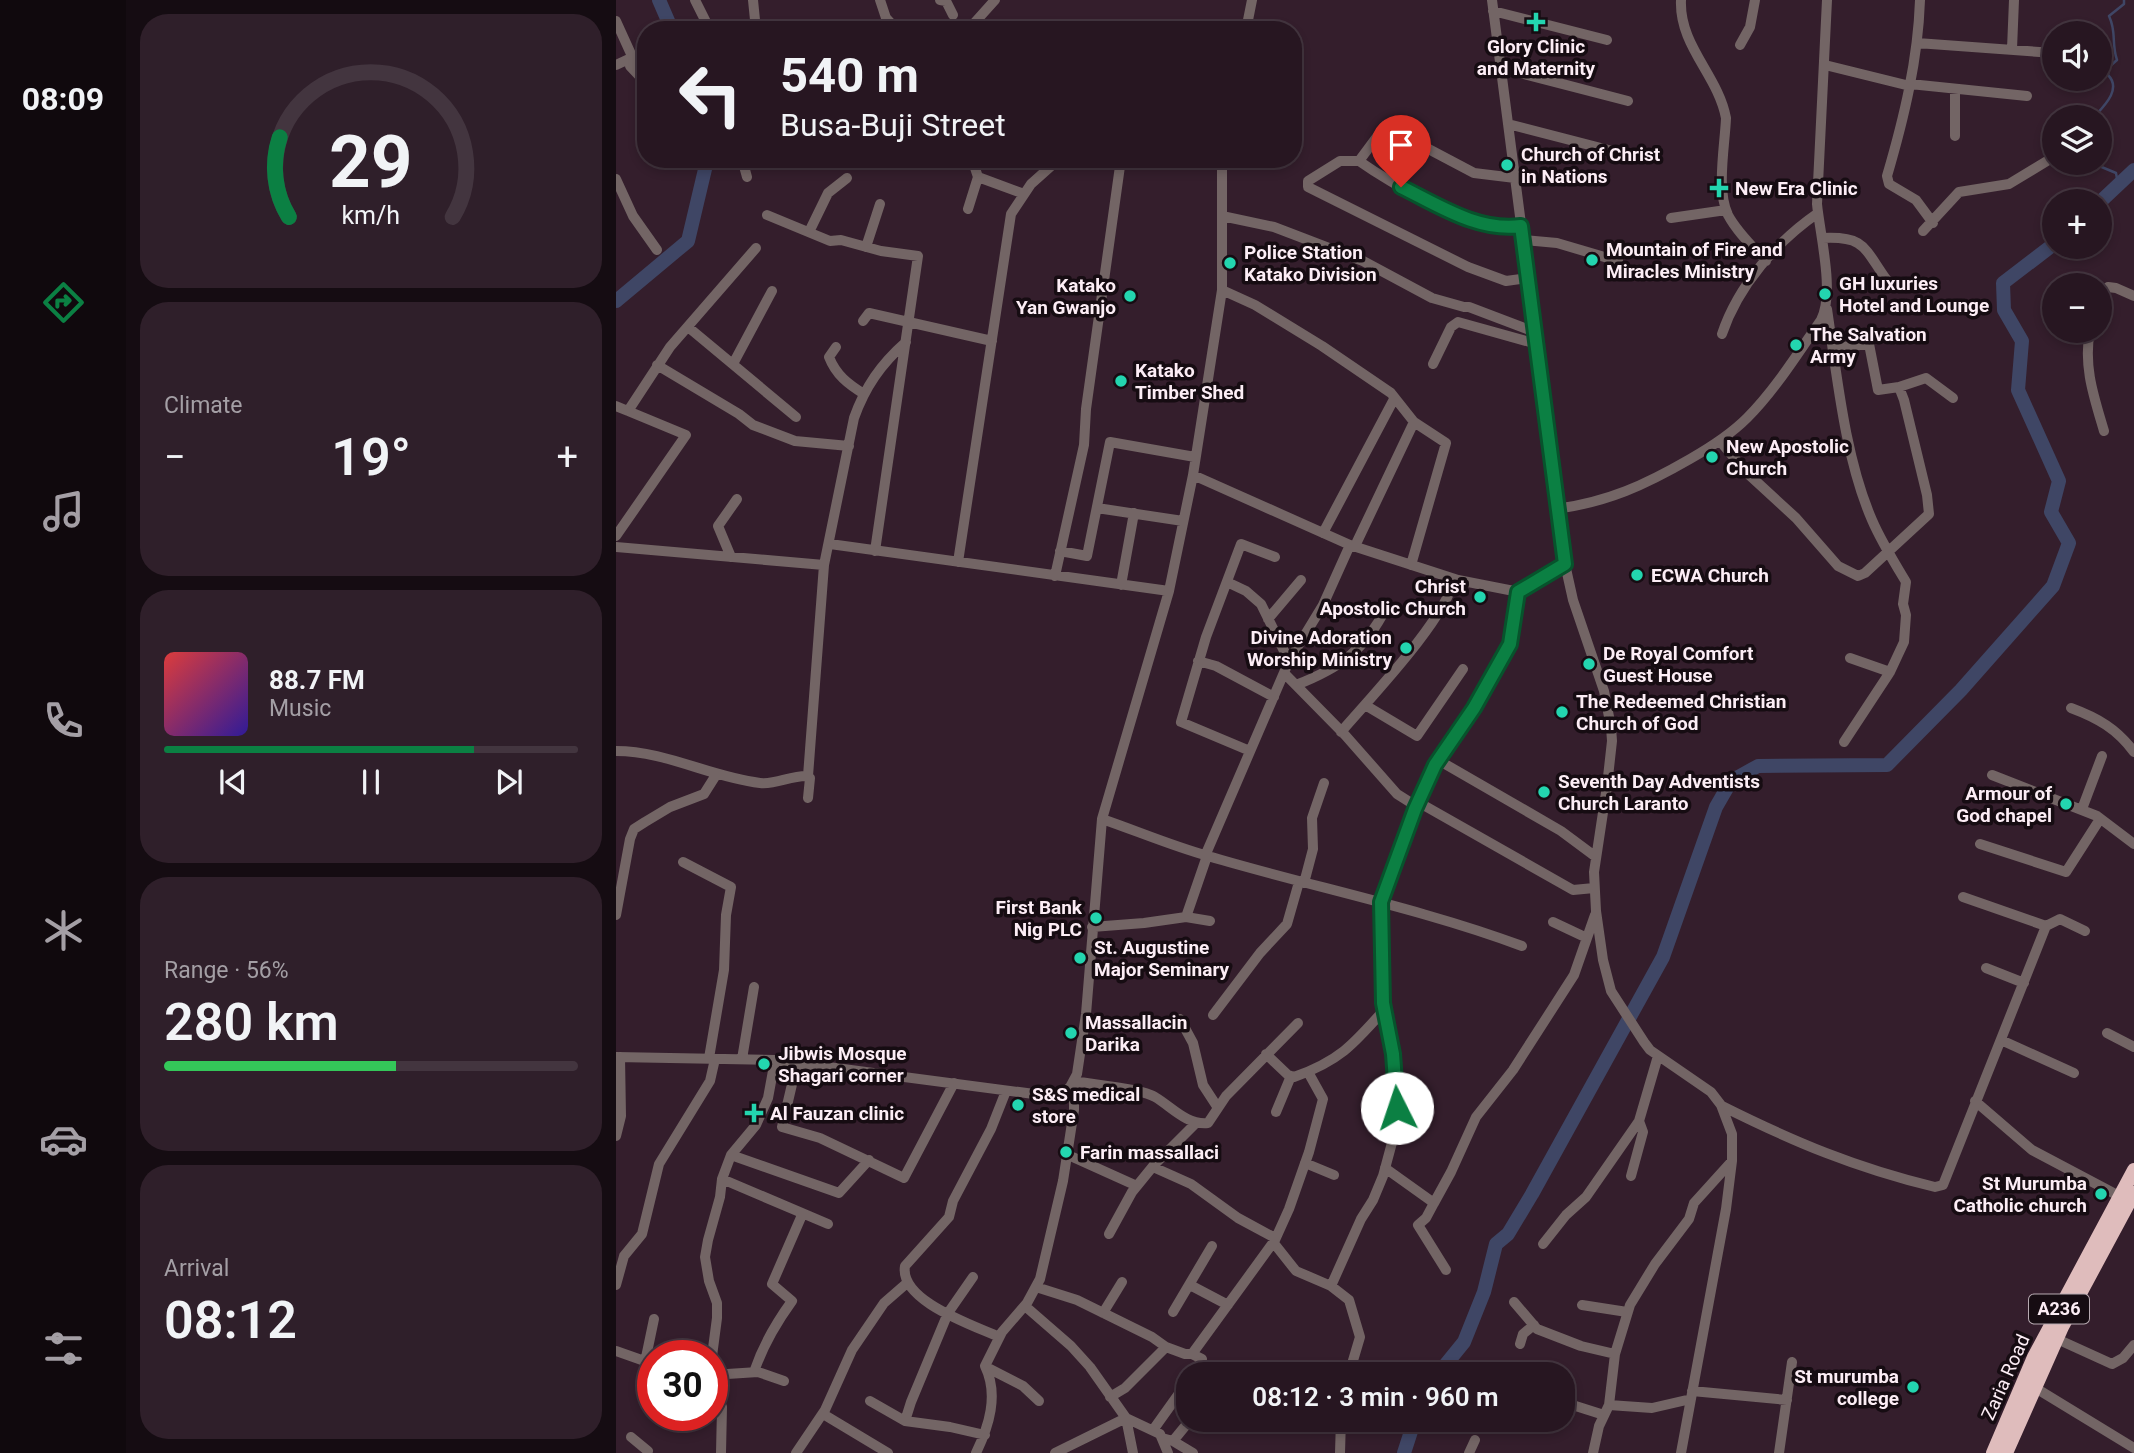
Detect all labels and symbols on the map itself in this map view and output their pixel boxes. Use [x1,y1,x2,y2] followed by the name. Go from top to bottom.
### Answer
[1526,12,1546,32] marker: Glory Clinic and Maternity
[1477,35,1596,80] place label: Glory Clinic and Maternity
[1371,115,1431,187] pin
[1521,143,1661,188] place label: Church of Christ in Nations
[1499,157,1515,173] marker: Church of Christ in Nations
[1735,177,1858,200] place label: New Era Clinic
[1709,178,1729,198] marker: New Era Clinic
[1606,238,1783,283] place label: Mountain of Fire and Miracles Ministry
[1244,241,1377,286] place label: Police Station Katako Division
[1584,252,1600,268] marker: Mountain of Fire and Miracles Ministry
[1222,255,1238,271] marker: Police Station Katako Division
[1839,272,1989,317] place label: GH luxuries Hotel and Lounge
[1016,274,1116,319] place label: Katako Yan Gwanjo
[1817,286,1833,302] marker: GH luxuries Hotel and Lounge
[1122,288,1138,304] marker: Katako Yan Gwanjo
[1810,323,1927,368] place label: The Salvation Army
[1788,337,1804,353] marker: The Salvation Army
[1135,359,1244,404] place label: Katako Timber Shed
[1113,373,1129,389] marker: Katako Timber Shed
[1726,435,1849,480] place label: New Apostolic Church
[1704,449,1720,465] marker: New Apostolic Church
[1651,564,1769,587] place label: ECWA Church
[1629,567,1645,583] marker: ECWA Church
[1320,575,1467,620] place label: Christ Apostolic Church
[1472,589,1488,605] marker: Christ Apostolic Church
[1247,626,1392,671] place label: Divine Adoration Worship Ministry
[1398,640,1414,656] marker: Divine Adoration Worship Ministry
[1603,642,1754,687] place label: De Royal Comfort Guest House
[1581,656,1597,672] marker: De Royal Comfort Guest House
[1576,690,1786,735] place label: The Redeemed Christian Church of God
[1554,704,1570,720] marker: The Redeemed Christian Church of God
[1558,770,1760,815] place label: Seventh Day Adventists Church Laranto
[1956,782,2052,827] place label: Armour of God chapel
[1536,784,1552,800] marker: Seventh Day Adventists Church Laranto
[2058,796,2074,812] marker: Armour of God chapel
[996,896,1083,941] place label: First Bank Nig PLC
[1088,910,1104,926] marker: First Bank Nig PLC
[1094,936,1230,981] place label: St. Augustine Major Seminary
[1072,950,1088,966] marker: St. Augustine Major Seminary
[1085,1011,1187,1056] place label: Massallacin Darika
[1063,1025,1079,1041] marker: Massallacin Darika
[778,1042,907,1087] place label: Jibwis Mosque Shagari corner
[756,1056,772,1072] marker: Jibwis Mosque Shagari corner
[1360,1071,1434,1145] position arrow
[1032,1083,1140,1128] place label: S&S medical store
[1010,1097,1026,1113] marker: S&S medical store
[770,1102,904,1125] place label: Al Fauzan clinic
[744,1103,764,1123] marker: Al Fauzan clinic
[1080,1141,1219,1164] place label: Farin massallaci
[1058,1144,1074,1160] marker: Farin massallaci
[1953,1172,2087,1217] place label: St Murumba Catholic church
[2093,1186,2109,1202] marker: St Murumba Catholic church
[2029,1294,2089,1324] road number: A236
[1976,1331,2035,1424] street label: Zaria Road
[637,1340,728,1431] speed limit sign: 30
[1794,1365,1899,1410] place label: St murumba college
[1905,1379,1921,1395] marker: St murumba college

